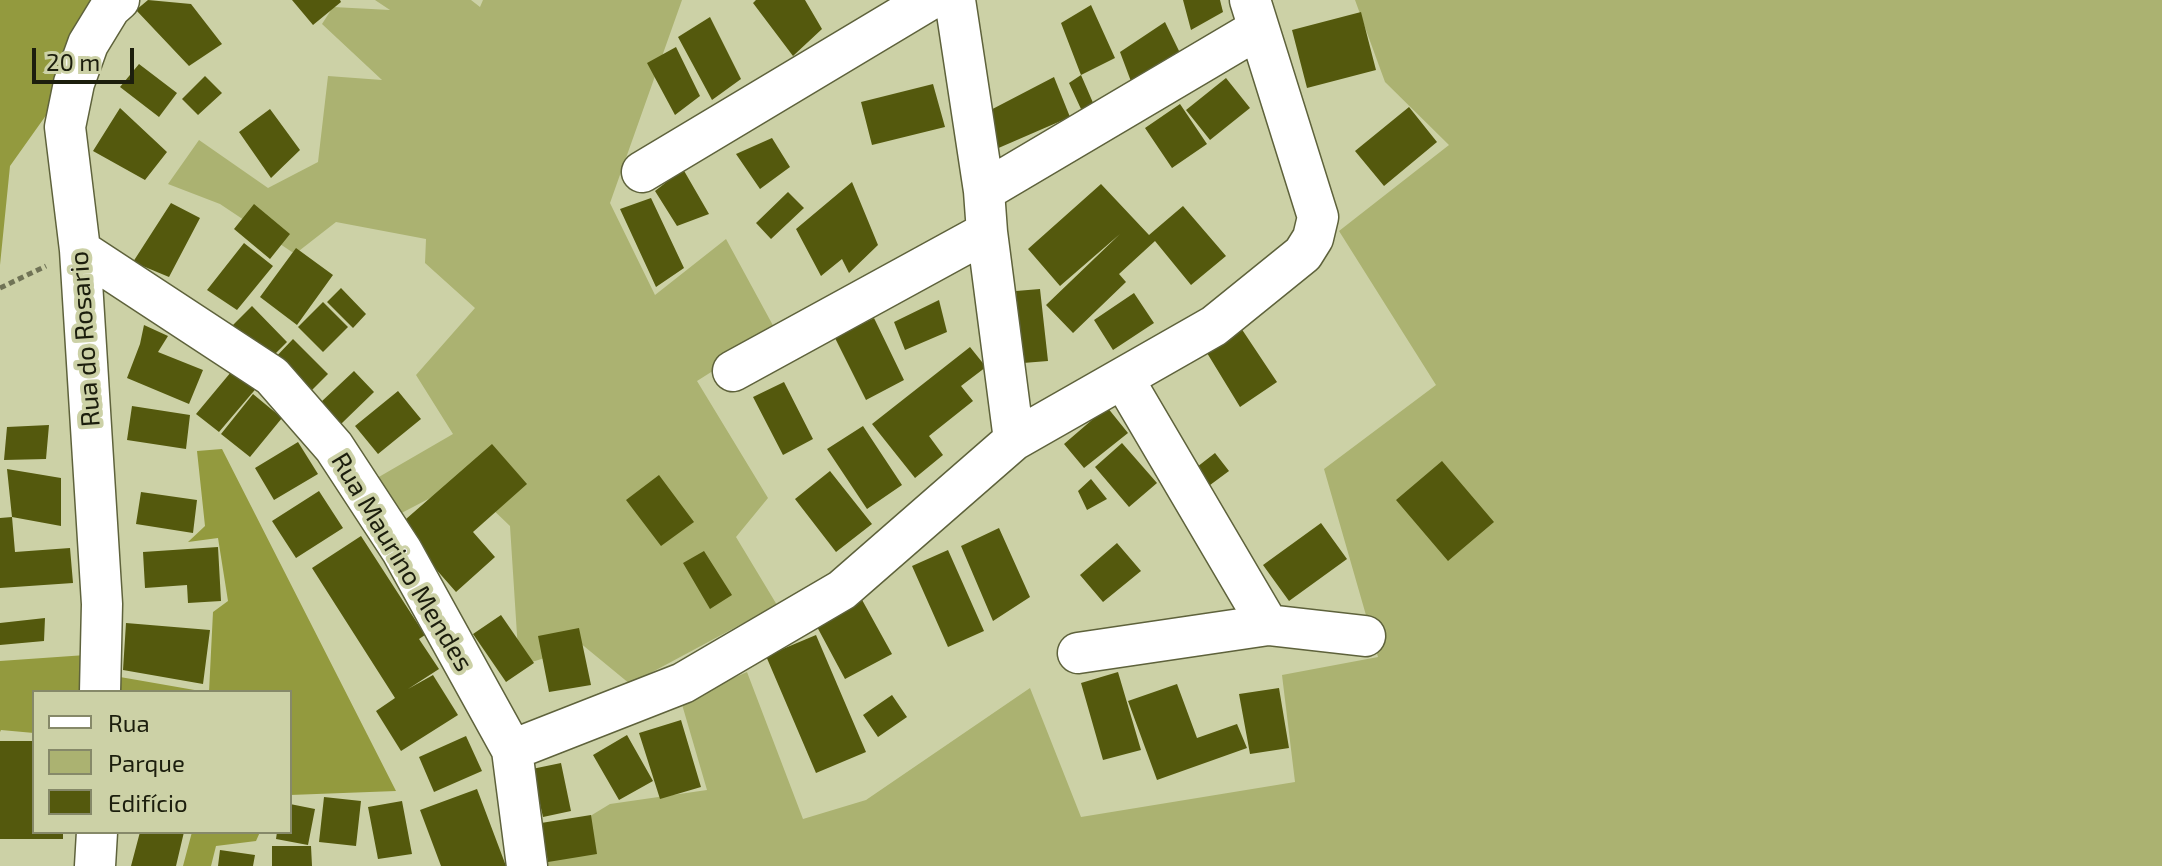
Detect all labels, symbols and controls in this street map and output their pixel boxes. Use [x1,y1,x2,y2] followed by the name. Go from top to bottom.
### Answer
[36,32,138,82] scale bar
[46,47,100,76] text: 20 m
[63,250,107,428] street label: Rua do Rosario
[324,447,480,677] street label: Rua Maurino Mendes
[32,690,292,834] legend
[108,708,150,737] text: Rua
[108,748,185,777] text: Parque
[108,788,188,817] text: Edifício

